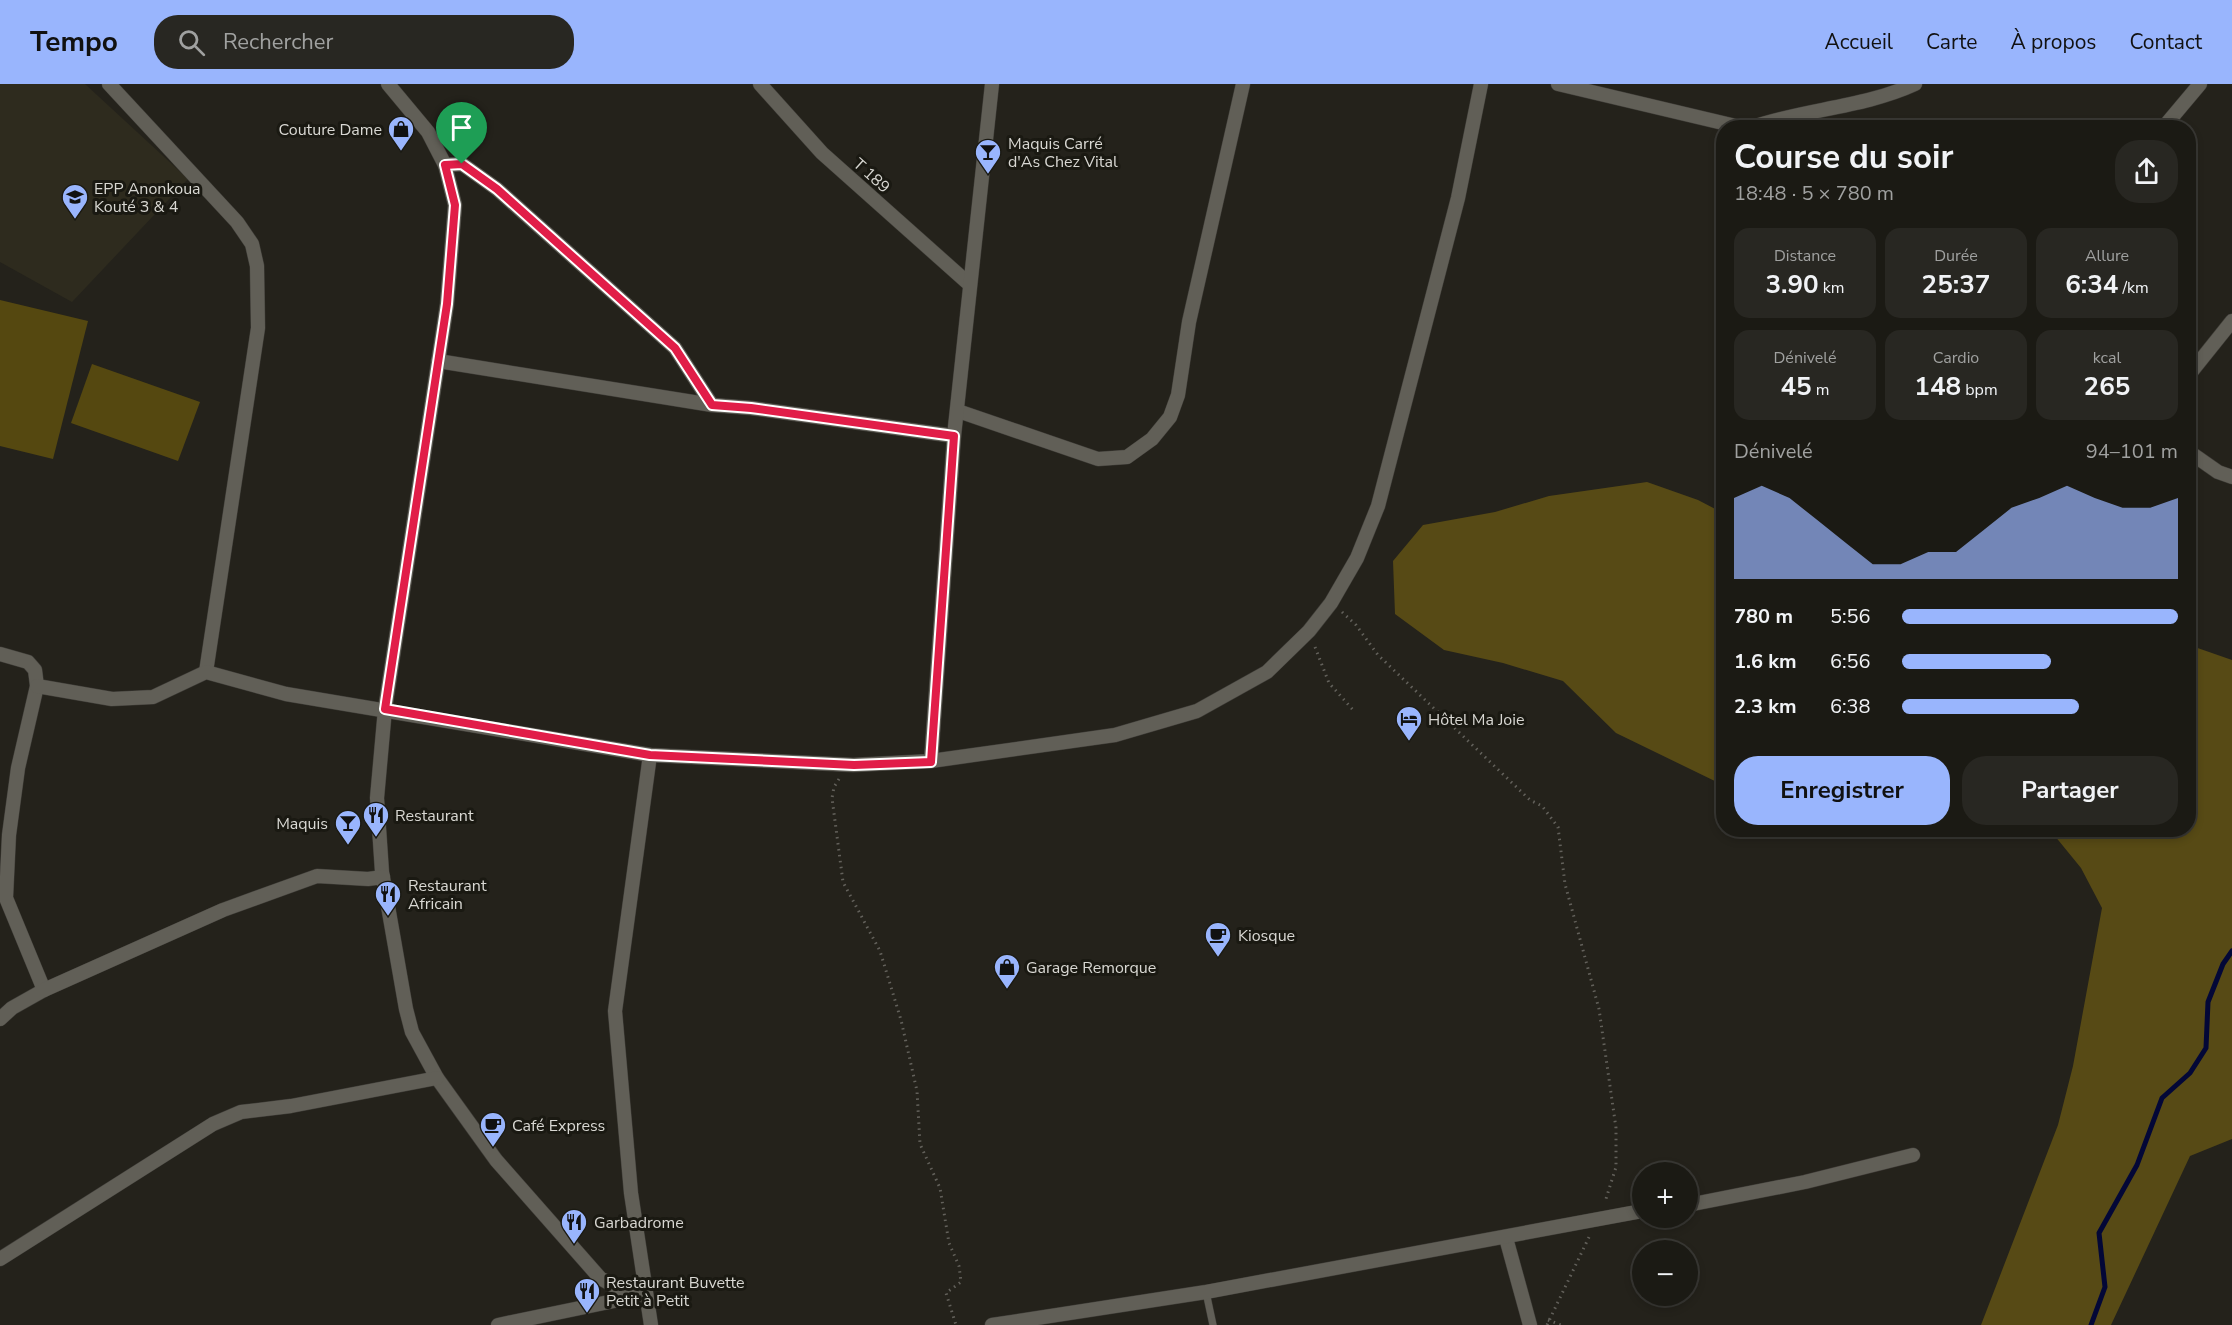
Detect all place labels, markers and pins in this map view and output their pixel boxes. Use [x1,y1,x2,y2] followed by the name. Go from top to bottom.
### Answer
[436,102,487,164] pin
[386,114,416,152] shop icon: Couture Dame
[279,119,382,141] place label: Couture Dame
[1008,133,1118,173] place label: Maquis Carré d'As Chez Vital
[973,137,1003,175] bar icon: Maquis Carré d'As Chez Vital
[94,178,201,218] place label: EPP Anonkoua Kouté 3 & 4
[60,182,90,220] school or university icon: EPP Anonkoua Kouté 3 & 4
[1394,704,1424,742] hotel icon: Hôtel Ma Joie
[1428,709,1524,731] place label: Hôtel Ma Joie
[361,800,391,838] restaurant icon: Restaurant
[395,805,474,827] place label: Restaurant
[333,808,363,846] bar icon: Maquis
[276,813,328,835] place label: Maquis
[408,875,487,915] place label: Restaurant Africain
[373,879,403,917] restaurant icon: Restaurant Africain
[1203,920,1233,958] cafe icon: Kiosque
[1238,925,1295,947] place label: Kiosque
[992,952,1022,990] shop icon: Garage Remorque
[1026,957,1156,979] place label: Garage Remorque
[478,1110,508,1148] cafe icon: Café Express
[512,1115,605,1137] place label: Café Express
[559,1207,589,1245] restaurant icon: Garbadrome
[594,1212,684,1234] place label: Garbadrome
[606,1272,744,1312] place label: Restaurant Buvette Petit à Petit
[572,1276,602,1314] restaurant icon: Restaurant Buvette Petit à Petit

